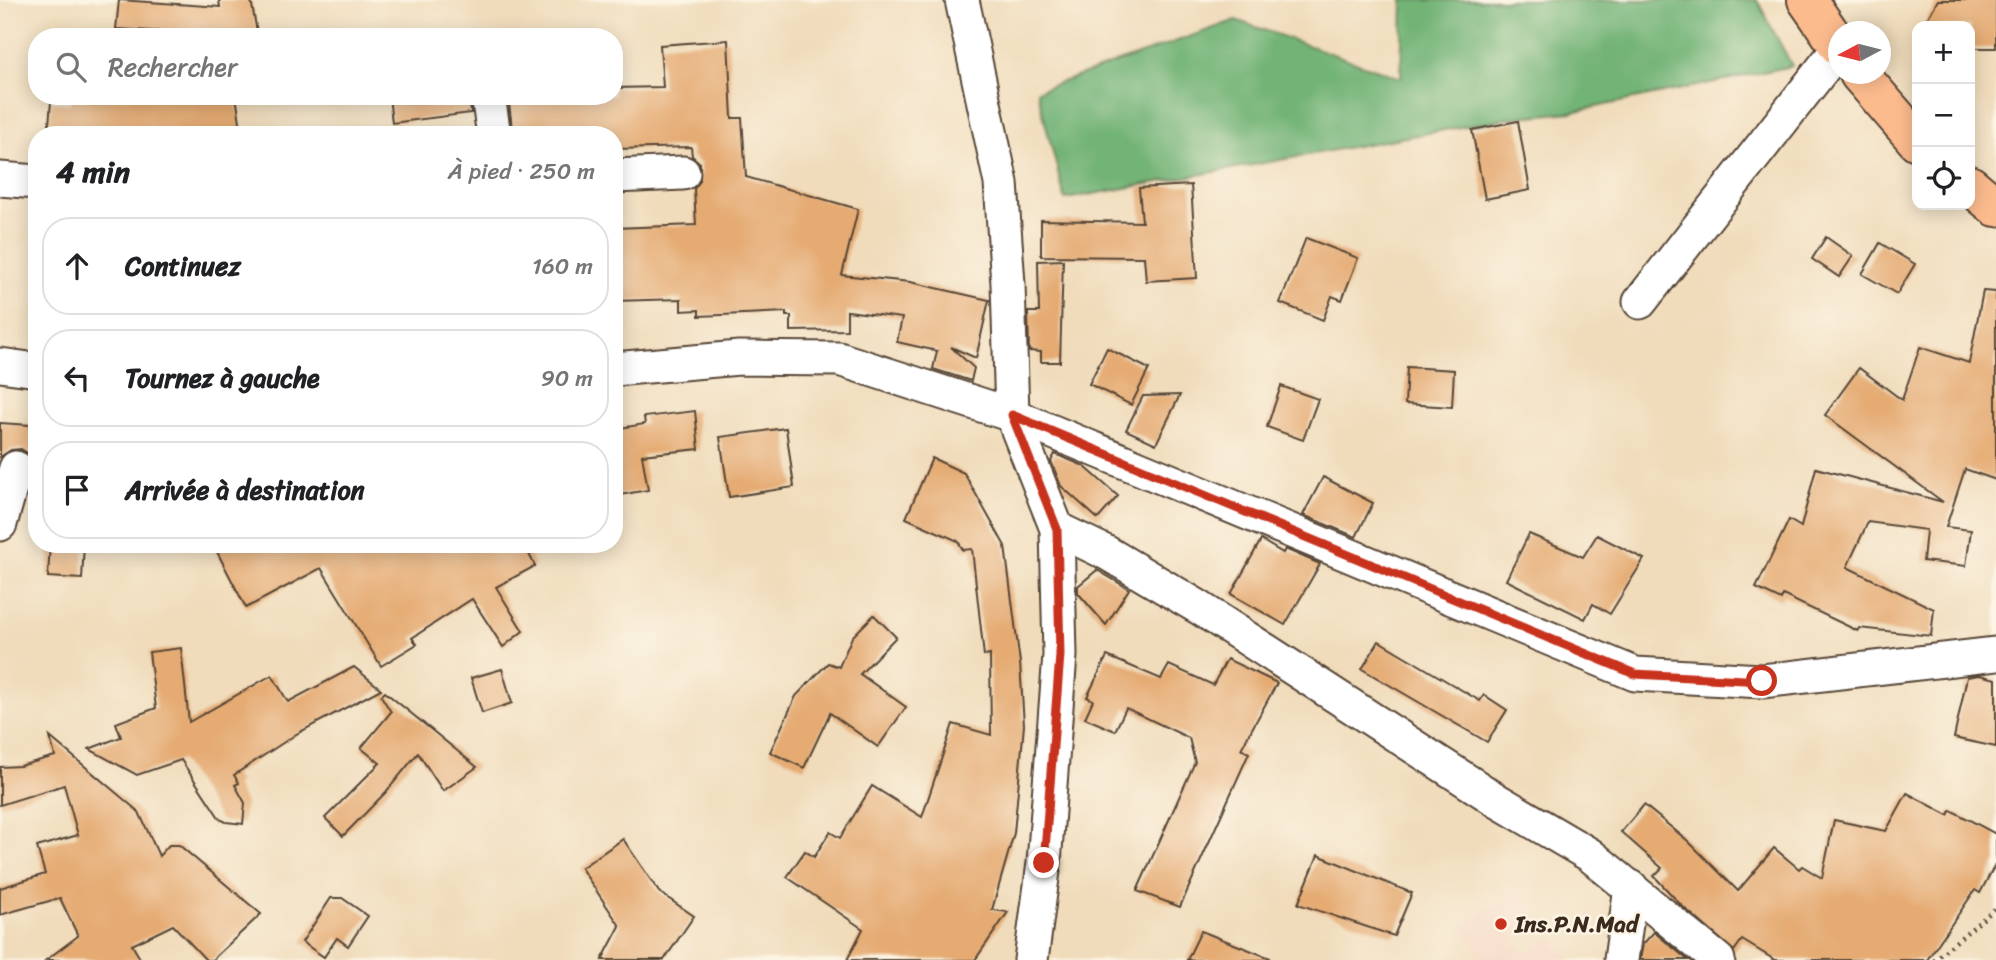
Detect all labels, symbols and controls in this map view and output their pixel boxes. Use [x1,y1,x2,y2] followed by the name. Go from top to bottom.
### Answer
[1828,21,1891,84] north arrow
[1912,21,1975,210] map controls
[1912,21,1975,84] button: +
[28,28,623,105] search box
[108,44,238,90] text: Rechercher
[52,48,90,86] icon: search
[1912,84,1975,147] button: −
[56,145,130,199] text: 4 min
[1912,147,1975,210] button: locate
[448,151,595,192] text: À pied · 250 m
[125,243,241,289] text: Continuez
[532,246,593,287] text: 160 m
[58,247,96,285] icon: ahead
[125,355,320,401] text: Tournez à gauche
[541,358,593,399] text: 90 m
[58,359,96,397] icon: left
[125,467,365,513] text: Arrivée à destination
[58,471,96,509] icon: arrive
[1746,665,1777,696] route start
[1028,847,1059,878] route end
[1514,904,1640,945] place label: Ins.P.N.Mad
[1493,916,1509,932] marker: Ins.P.N.Mad

